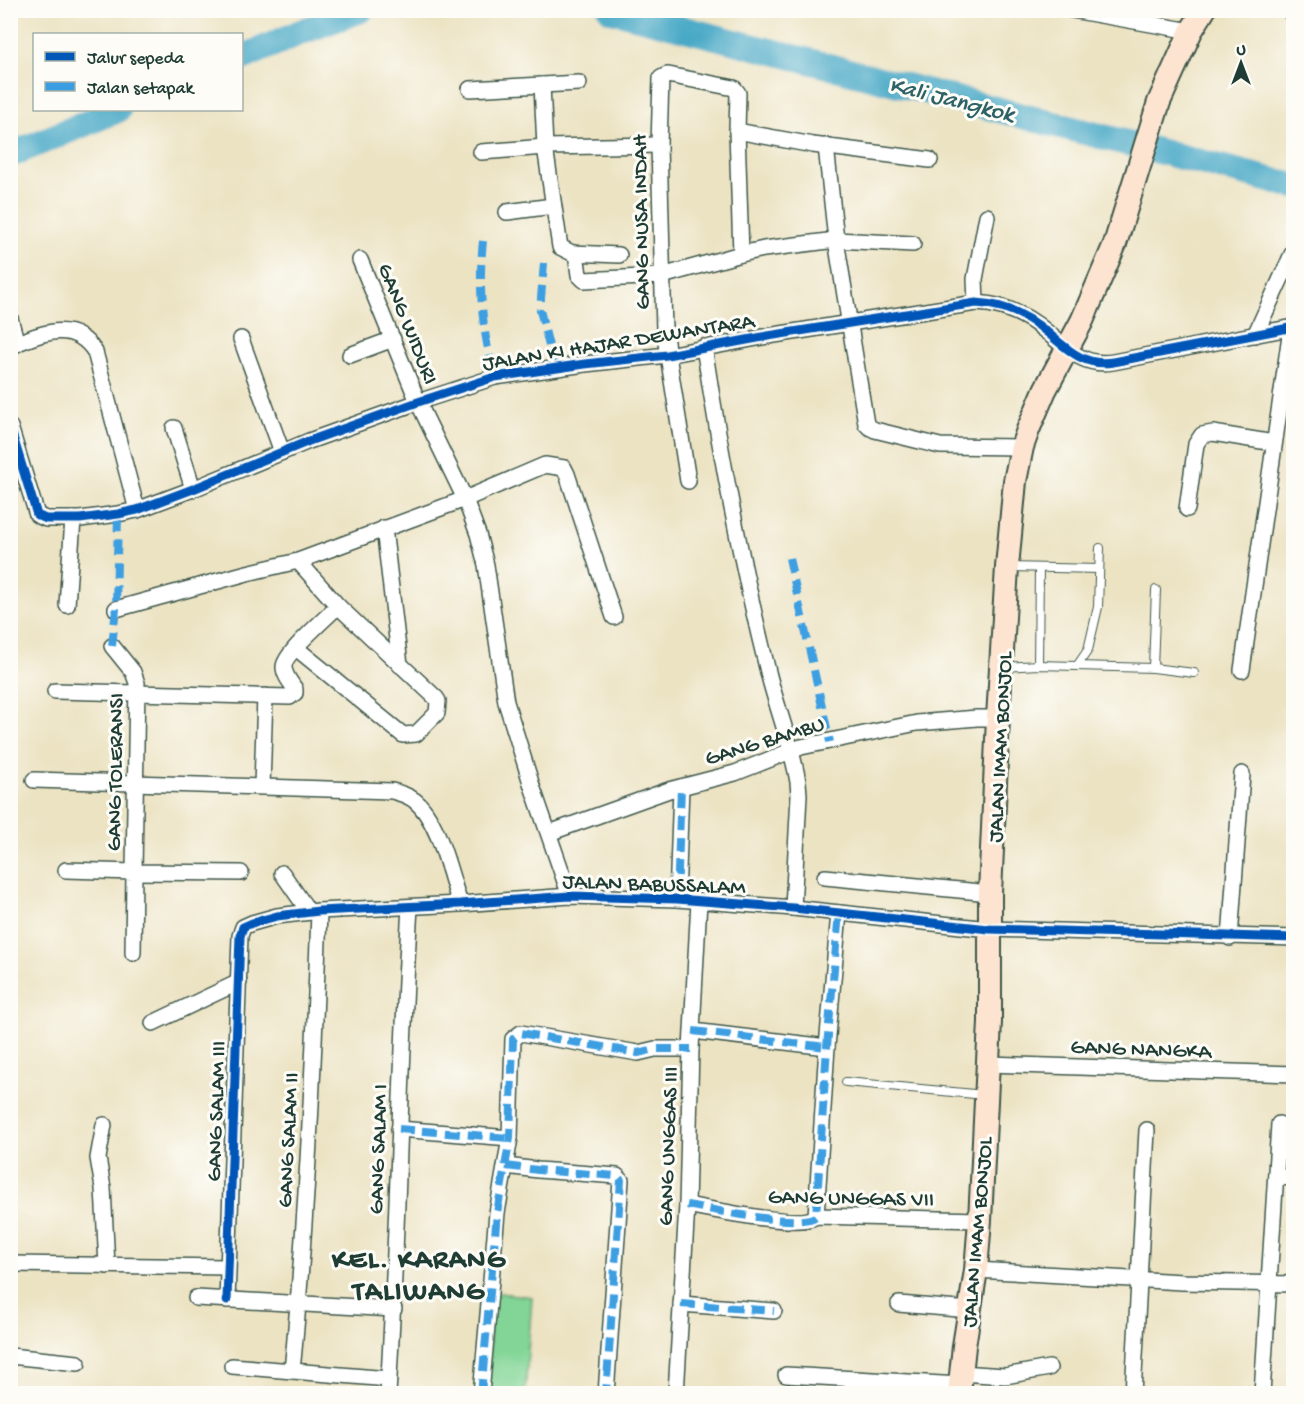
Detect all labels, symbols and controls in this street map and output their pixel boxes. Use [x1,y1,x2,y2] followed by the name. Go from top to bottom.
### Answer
[33,33,243,111] legend
[1211,33,1271,93] north arrow
[1236,42,1246,61] text: U
[87,49,185,70] text: Jalur sepeda
[886,72,1019,131] water label: Kali Jangkok
[87,79,195,100] text: Jalan setapak
[628,134,658,310] street label: GANG NUSA INDAH
[370,260,442,389] street label: GANG WIDURI
[481,309,757,378] street label: JALAN KI HAJAR DEWANTARA
[984,650,1020,843] street label: JALAN IMAM BONJOL
[103,693,131,851] street label: GANG TOLERANSI
[702,712,828,773] street label: GANG BAMBU
[562,870,747,902] street label: JALAN BABUSSALAM
[1070,1036,1213,1066] street label: GANG NANGKA
[203,1040,233,1182] street label: GANG SALAM III
[654,1066,686,1226] street label: GANG UNGGAS III
[273,1072,307,1209] street label: GANG SALAM II
[365,1084,395,1215] street label: GANG SALAM I
[958,1135,1000,1329] street label: JALAN IMAM BONJOL
[768,1186,934,1214] street label: GANG UNGGAS VII
[331,1245,506,1310] district label: KEL. KARANG TALIWANG

